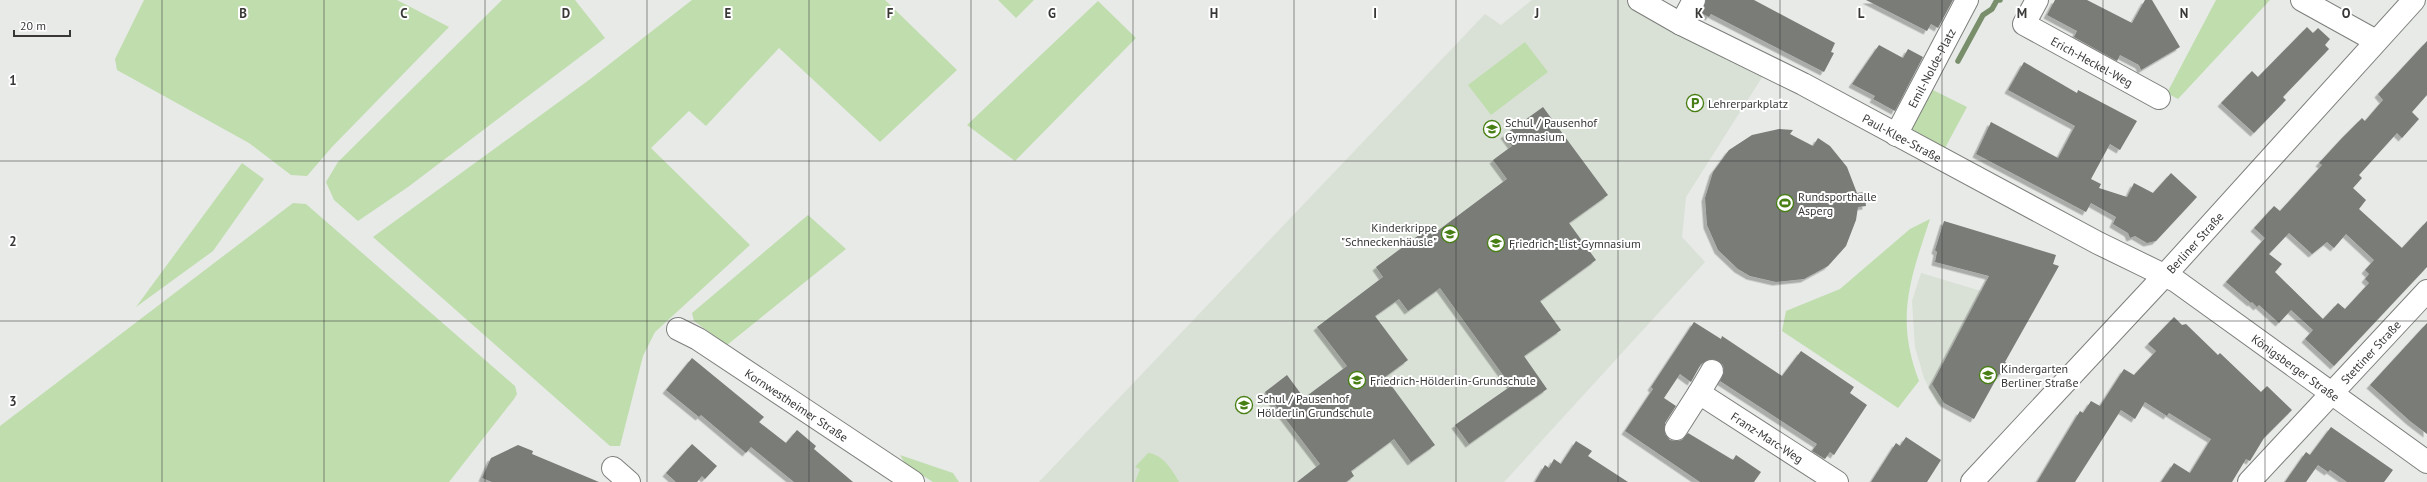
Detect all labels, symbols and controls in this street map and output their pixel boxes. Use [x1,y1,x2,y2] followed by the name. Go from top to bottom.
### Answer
[239,5,247,22] text: B
[400,5,408,22] text: C
[562,5,570,22] text: D
[725,5,732,22] text: E
[887,5,894,22] text: F
[1048,5,1056,22] text: G
[1210,5,1218,22] text: H
[1373,5,1377,22] text: I
[1534,5,1539,22] text: J
[1695,5,1703,22] text: K
[1858,5,1865,22] text: L
[2017,5,2027,22] text: M
[2180,5,2188,22] text: N
[2342,5,2351,22] text: O
[14,12,70,38] scale bar
[20,18,46,33] text: 20 m
[1904,25,1958,110] street label: Emil-Nolde-Platz
[2049,33,2136,90] street label: Erich-Heckel-Weg
[9,72,17,89] text: 1
[1685,93,1705,113] parking icon: Lehrerparkplatz
[1708,96,1788,111] place label: Lehrerparkplatz
[1860,110,1944,165] street label: Paul-Klee-Straße
[1505,115,1598,144] place label: Schul / Pausenhof Gymnasium
[1482,119,1502,139] school or university icon: Schul / Pausenhof Gymnasium
[1798,189,1877,218] place label: Rundsporthalle Asperg
[1775,193,1795,213] sports icon: Rundsporthalle Asperg
[2163,209,2226,276] street label: Berliner Straße
[1341,220,1437,249] place label: Kinderkrippe "Schneckenhäusle"
[1440,224,1460,244] school or university icon: Kinderkrippe "Schneckenhäusle"
[9,233,17,250] text: 2
[1486,233,1506,253] school or university icon: Friedrich-List-Gymnasium
[1509,236,1641,251] place label: Friedrich-List-Gymnasium
[2337,317,2404,387] street label: Stettiner Straße
[2249,331,2343,404] street label: Königsberger Straße
[2001,361,2079,390] place label: Kindergarten Berliner Straße
[742,365,851,444] street label: Kornwestheimer Straße
[1978,365,1998,385] school or university icon: Kindergarten Berliner Straße
[1347,370,1367,390] school or university icon: Friedrich-Hölderlin-Grundschule
[1370,373,1536,388] place label: Friedrich-Hölderlin-Grundschule
[1257,391,1372,420] place label: Schul / Pausenhof Hölderlin Grundschule
[9,393,17,410] text: 3
[1234,395,1254,415] school or university icon: Schul / Pausenhof Hölderlin Grundschule
[1729,408,1806,466] street label: Franz-Marc-Weg

